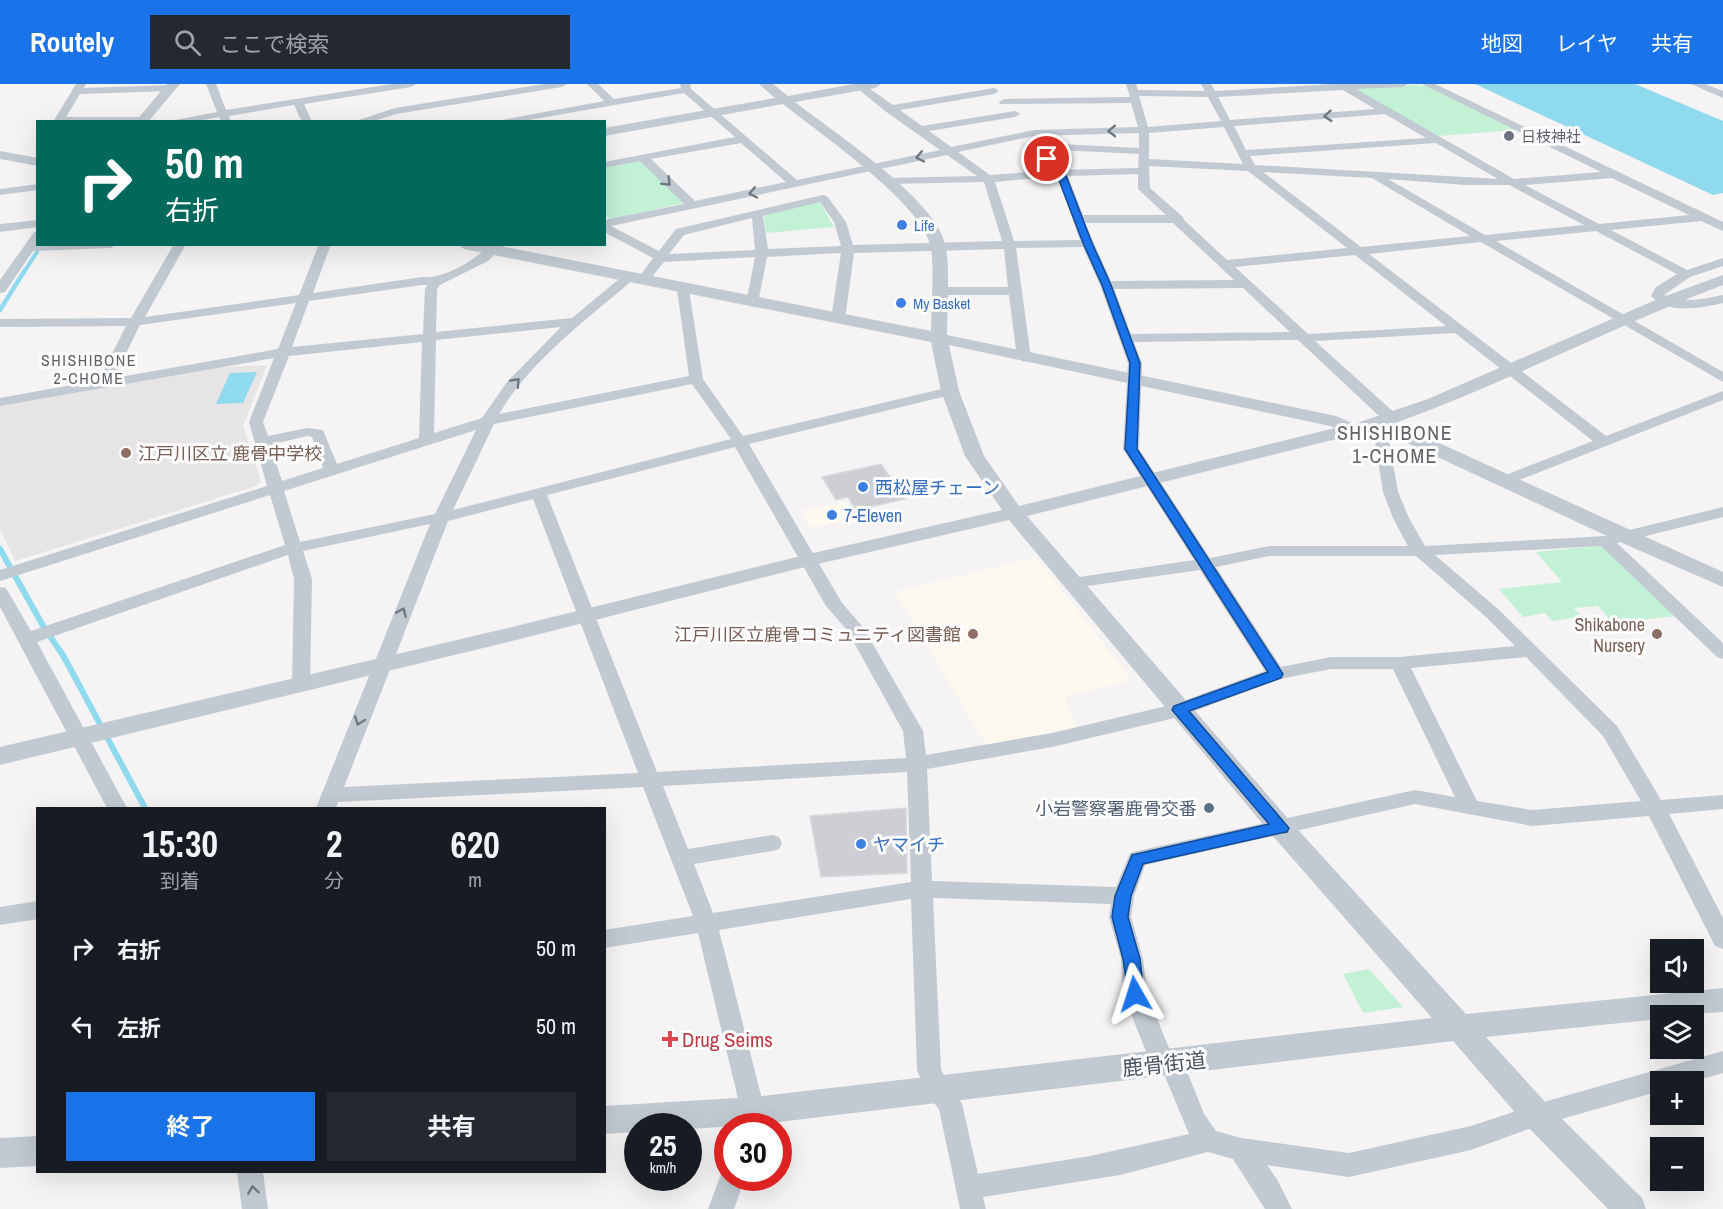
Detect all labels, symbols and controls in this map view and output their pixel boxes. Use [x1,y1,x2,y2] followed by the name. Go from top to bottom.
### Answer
[150,15,570,69] search box
[30,23,114,61] text: Routely
[171,26,204,59] icon: search
[219,29,329,59] text: ここで検索
[1481,29,1523,58] text: 地図
[1556,29,1618,58] text: レイヤ
[1651,29,1693,58] text: 共有
[1323,109,1332,122] one-way arrow
[1108,124,1117,137] one-way arrow
[1521,126,1581,147] place label: 日枝神社
[1502,129,1516,143] marker: 日枝神社
[1021,133,1072,184] pin
[165,135,244,191] text: 50 m
[1030,142,1063,175] icon: arrive
[66,144,144,222] icon: right
[915,150,925,163] one-way arrow
[660,174,671,185] one-way arrow
[748,185,758,198] one-way arrow
[165,192,219,228] text: 右折
[914,215,935,236] place label: Life
[895,218,909,232] marker: Life
[913,293,971,314] place label: My Basket
[894,296,908,310] marker: My Basket
[41,349,137,389] district label: SHISHIBONE 2-CHOME
[509,378,520,388] one-way arrow
[1337,419,1453,469] district label: SHISHIBONE 1-CHOME
[138,441,322,466] place label: 江戸川区立 鹿骨中学校
[119,446,133,460] marker: 江戸川区立 鹿骨中学校
[875,475,1000,500] place label: 西松屋チェーン
[856,480,870,494] marker: 西松屋チェーン
[844,503,902,528] place label: 7-Eleven
[825,508,839,522] marker: 7-Eleven
[395,607,407,618] one-way arrow
[1574,612,1646,658] place label: Shikabone Nursery
[674,622,961,647] place label: 江戸川区立鹿骨コミュニティ図書館
[966,627,980,641] marker: 江戸川区立鹿骨コミュニティ図書館
[1650,627,1664,641] marker: Shikabone Nursery
[354,715,366,726] one-way arrow
[1035,796,1197,821] place label: 小岩警察署鹿骨交番
[1202,801,1216,815] marker: 小岩警察署鹿骨交番
[142,820,218,868] text: 15:30
[326,820,342,868] text: 2
[450,821,500,869] text: 620
[873,832,945,857] place label: ヤマイチ
[854,837,868,851] marker: ヤマイチ
[468,866,482,893] text: m
[160,867,200,894] text: 到着
[324,867,344,894] text: 分
[66,932,99,965] icon: right
[536,933,576,963] text: 50 m
[117,935,161,965] text: 右折
[1650,939,1704,1191] map controls
[1650,939,1704,993] button: sound
[1103,962,1167,1026] position arrow
[1650,1005,1704,1059] button: layers
[66,1010,99,1043] icon: left
[536,1011,576,1041] text: 50 m
[117,1013,161,1043] text: 左折
[682,1025,773,1054] place label: Drug Seims
[663,1032,677,1046] marker: Drug Seims
[1121,1045,1207,1083] street label: 鹿骨街道
[1650,1071,1704,1125] button: +
[66,1092,315,1161] button: 終了
[327,1092,576,1161] button: 共有
[714,1113,792,1191] speed limit sign: 30
[649,1125,677,1165] text: 25
[1650,1137,1704,1191] button: −
[650,1157,676,1178] text: km/h
[247,1186,259,1195] one-way arrow

